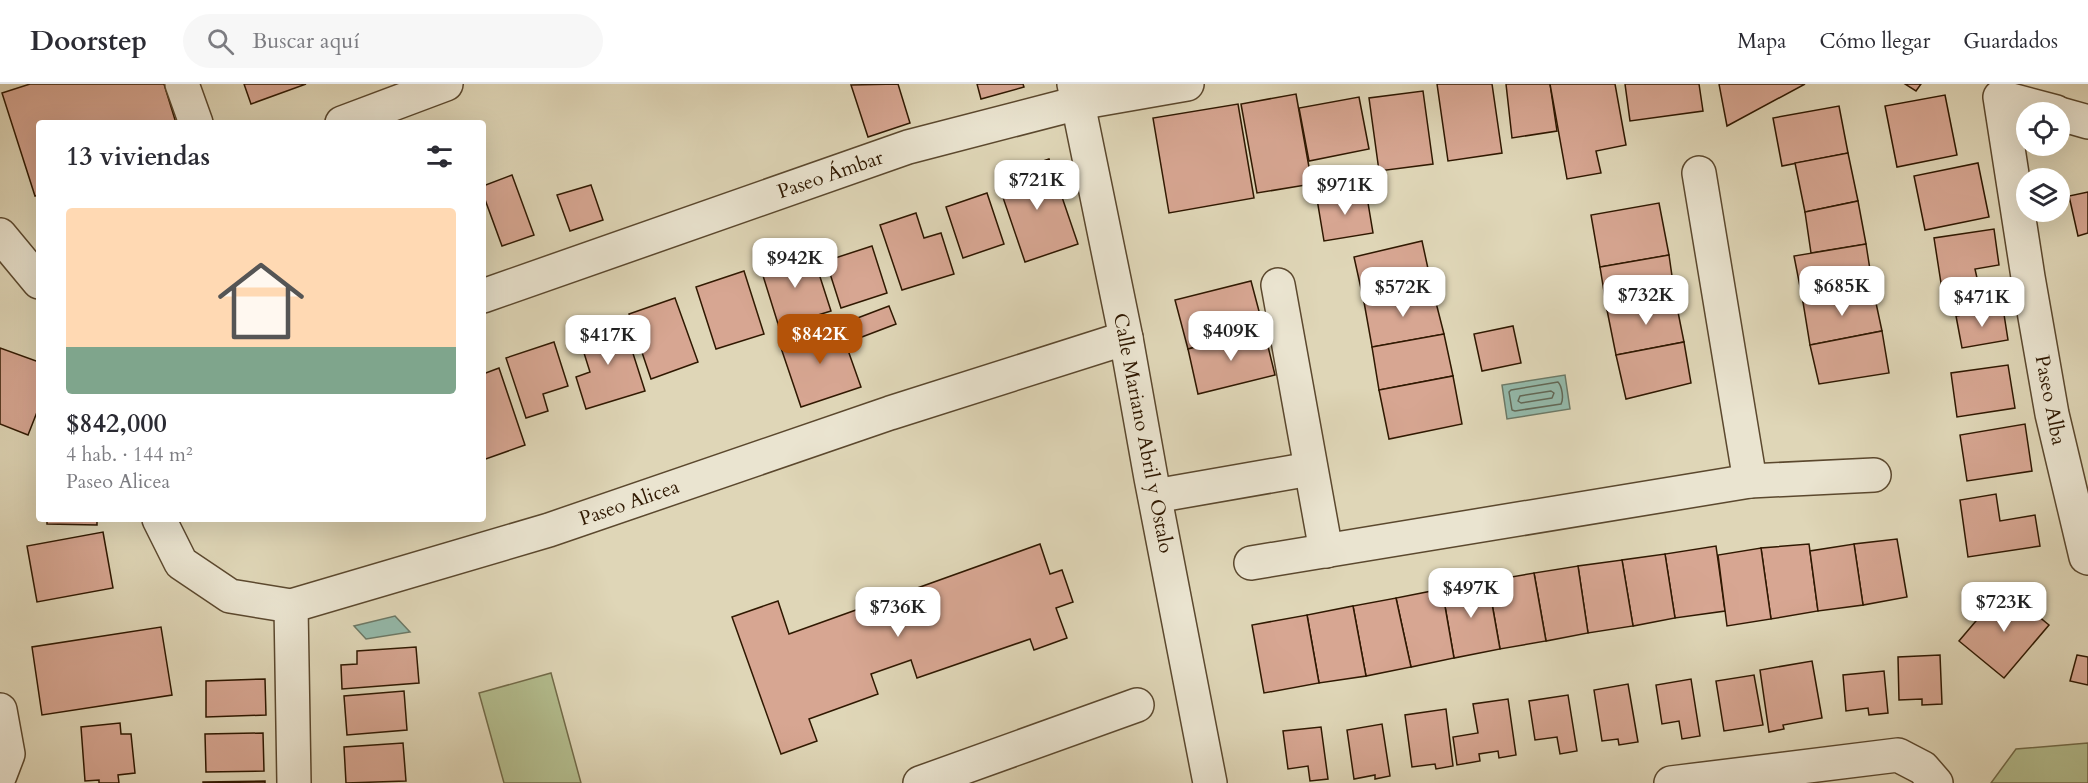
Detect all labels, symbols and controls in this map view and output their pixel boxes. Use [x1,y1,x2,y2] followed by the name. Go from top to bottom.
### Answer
[183,14,603,68] search box
[30,22,147,60] text: Doorstep
[204,25,237,58] icon: search
[252,26,360,56] text: Buscar aquí
[1737,27,1786,56] text: Mapa
[1819,27,1930,56] text: Cómo llegar
[1963,27,2058,56] text: Guardados
[2016,102,2070,222] map controls
[2016,102,2070,156] button: locate
[66,139,210,174] text: 13 viviendas
[423,140,456,173] icon: filters
[774,144,887,205] street label: Paseo Ámbar
[995,160,1079,211] pin: $721K
[1303,165,1387,216] pin: $971K
[1008,166,1066,193] text: $721K
[2016,168,2070,222] button: layers
[1316,171,1374,198] text: $971K
[753,238,837,289] pin: $942K
[766,244,824,271] text: $942K
[207,247,315,355] icon: home
[1800,266,1884,317] pin: $685K
[1361,267,1445,318] pin: $572K
[1813,272,1871,299] text: $685K
[1374,273,1432,300] text: $572K
[1604,275,1688,326] pin: $732K
[1940,277,2024,328] pin: $471K
[1617,281,1675,308] text: $732K
[1953,283,2011,310] text: $471K
[1107,311,1180,556] street label: Calle Mariano Abril y Ostalo
[1189,311,1273,362] pin: $409K
[778,314,862,365] pin: $842K
[566,315,650,366] pin: $417K
[1202,317,1260,344] text: $409K
[791,320,849,347] text: $842K
[579,321,637,348] text: $417K
[2029,353,2073,448] street label: Paseo Alba
[66,406,167,441] text: $842,000
[66,441,193,468] text: 4 hab. · 144 m²
[66,468,170,495] text: Paseo Alicea
[575,473,683,532] street label: Paseo Alicea
[1429,568,1513,619] pin: $497K
[1442,574,1500,601] text: $497K
[1962,582,2046,633] pin: $723K
[856,587,940,638] pin: $736K
[1975,588,2033,615] text: $723K
[869,593,927,620] text: $736K

